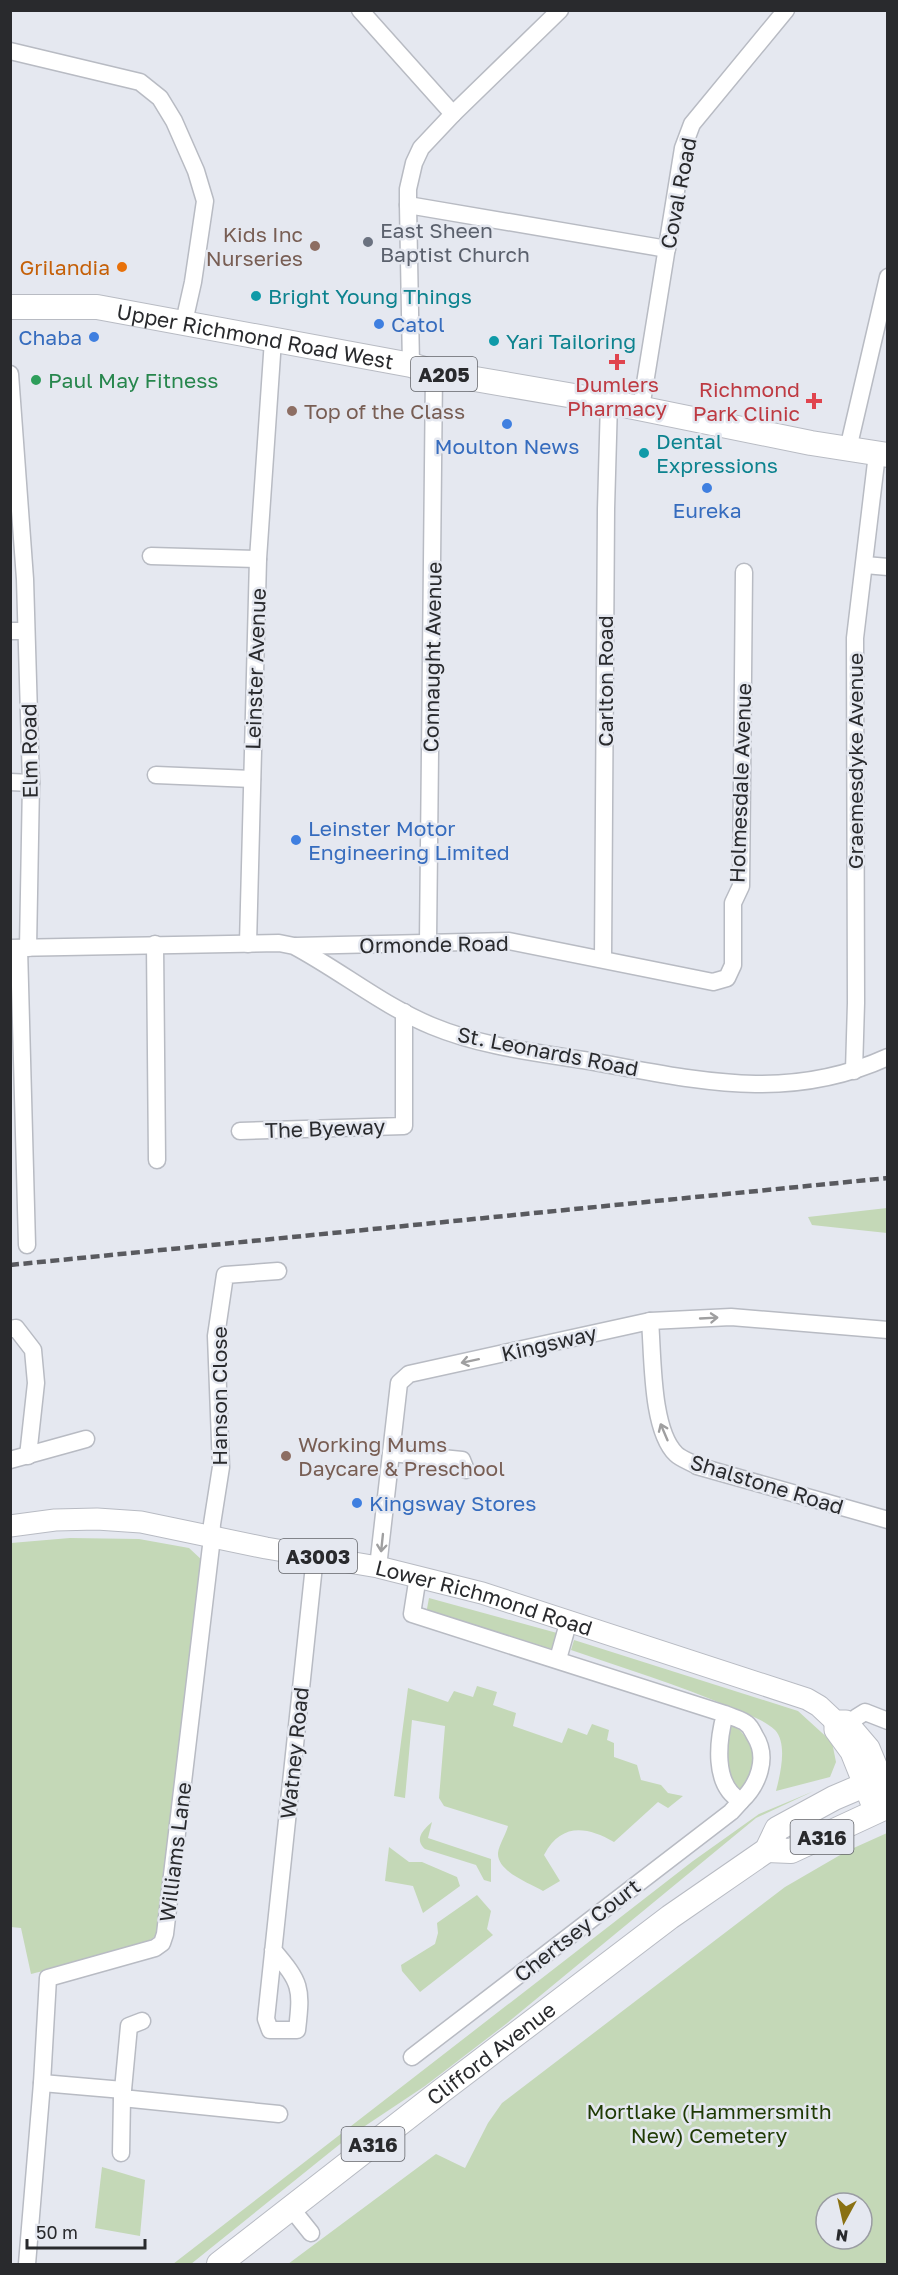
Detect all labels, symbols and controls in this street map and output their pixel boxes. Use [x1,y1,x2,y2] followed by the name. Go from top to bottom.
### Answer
[654,135,702,251] street label: Coval Road
[380,217,530,267] place label: East Sheen Baptist Church
[206,221,303,271] place label: Kids Inc Nurseries
[361,235,375,249] marker: East Sheen Baptist Church
[308,239,322,253] marker: Kids Inc Nurseries
[19,254,110,280] place label: Grilandia
[115,260,129,274] marker: Grilandia
[268,283,472,309] place label: Bright Young Things
[249,289,263,303] marker: Bright Young Things
[115,298,396,375] street label: Upper Richmond Road West
[391,311,445,337] place label: Catol
[372,317,386,331] marker: Catol
[18,324,82,350] place label: Chaba
[506,328,636,354] place label: Yari Tailoring
[87,330,101,344] marker: Chaba
[487,334,501,348] marker: Yari Tailoring
[610,355,624,369] marker: Dumlers Pharmacy
[411,357,477,391] road number: A205
[48,367,218,393] place label: Paul May Fitness
[567,371,667,421] place label: Dumlers Pharmacy
[29,373,43,387] marker: Paul May Fitness
[693,376,800,426] place label: Richmond Park Clinic
[805,392,823,410] marker: Richmond Park Clinic
[304,398,465,424] place label: Top of the Class
[285,404,299,418] marker: Top of the Class
[500,417,514,431] marker: Moulton News
[656,428,778,478] place label: Dental Expressions
[435,433,579,459] place label: Moulton News
[637,446,651,460] marker: Dental Expressions
[700,481,714,495] marker: Eureka
[672,497,742,523] place label: Eureka
[417,561,447,753] street label: Connaught Avenue
[239,588,271,750] street label: Leinster Avenue
[592,615,618,747] street label: Carlton Road
[842,653,868,869] street label: Graemesdyke Avenue
[724,683,756,883] street label: Holmesdale Avenue
[15,703,43,799] street label: Elm Road
[308,815,510,865] place label: Leinster Motor Engineering Limited
[289,833,303,847] marker: Leinster Motor Engineering Limited
[359,930,509,958] street label: Ormonde Road
[455,1021,641,1081] street label: St. Leonards Road
[264,1113,386,1143] street label: The Byeway
[698,1313,718,1324] one-way arrow
[499,1319,599,1367] street label: Kingsway
[206,1326,232,1466] street label: Hanson Close
[461,1355,480,1367] one-way arrow
[658,1424,669,1442] one-way arrow
[298,1431,505,1481] place label: Working Mums Daycare & Preschool
[687,1448,847,1520] street label: Shalstone Road
[279,1449,293,1463] marker: Working Mums Daycare & Preschool
[369,1490,536,1516] place label: Kingsway Stores
[350,1496,364,1510] marker: Kingsway Stores
[376,1533,387,1553] one-way arrow
[279,1539,357,1573] road number: A3003
[373,1554,596,1641] street label: Lower Richmond Road
[274,1686,314,1820] street label: Watney Road
[154,1781,196,1923] street label: Williams Lane
[790,1820,854,1854] road number: A316
[509,1873,645,1987] street label: Chertsey Court
[421,1996,560,2111] street label: Clifford Avenue
[586,2098,832,2148] park label: Mortlake (Hammersmith New) Cemetery
[342,2127,404,2161] road number: A316
[814,2191,874,2251] north arrow
[27,2212,146,2250] scale bar
[36,2221,78,2243] text: 50 m
[834,2225,849,2247] text: N

